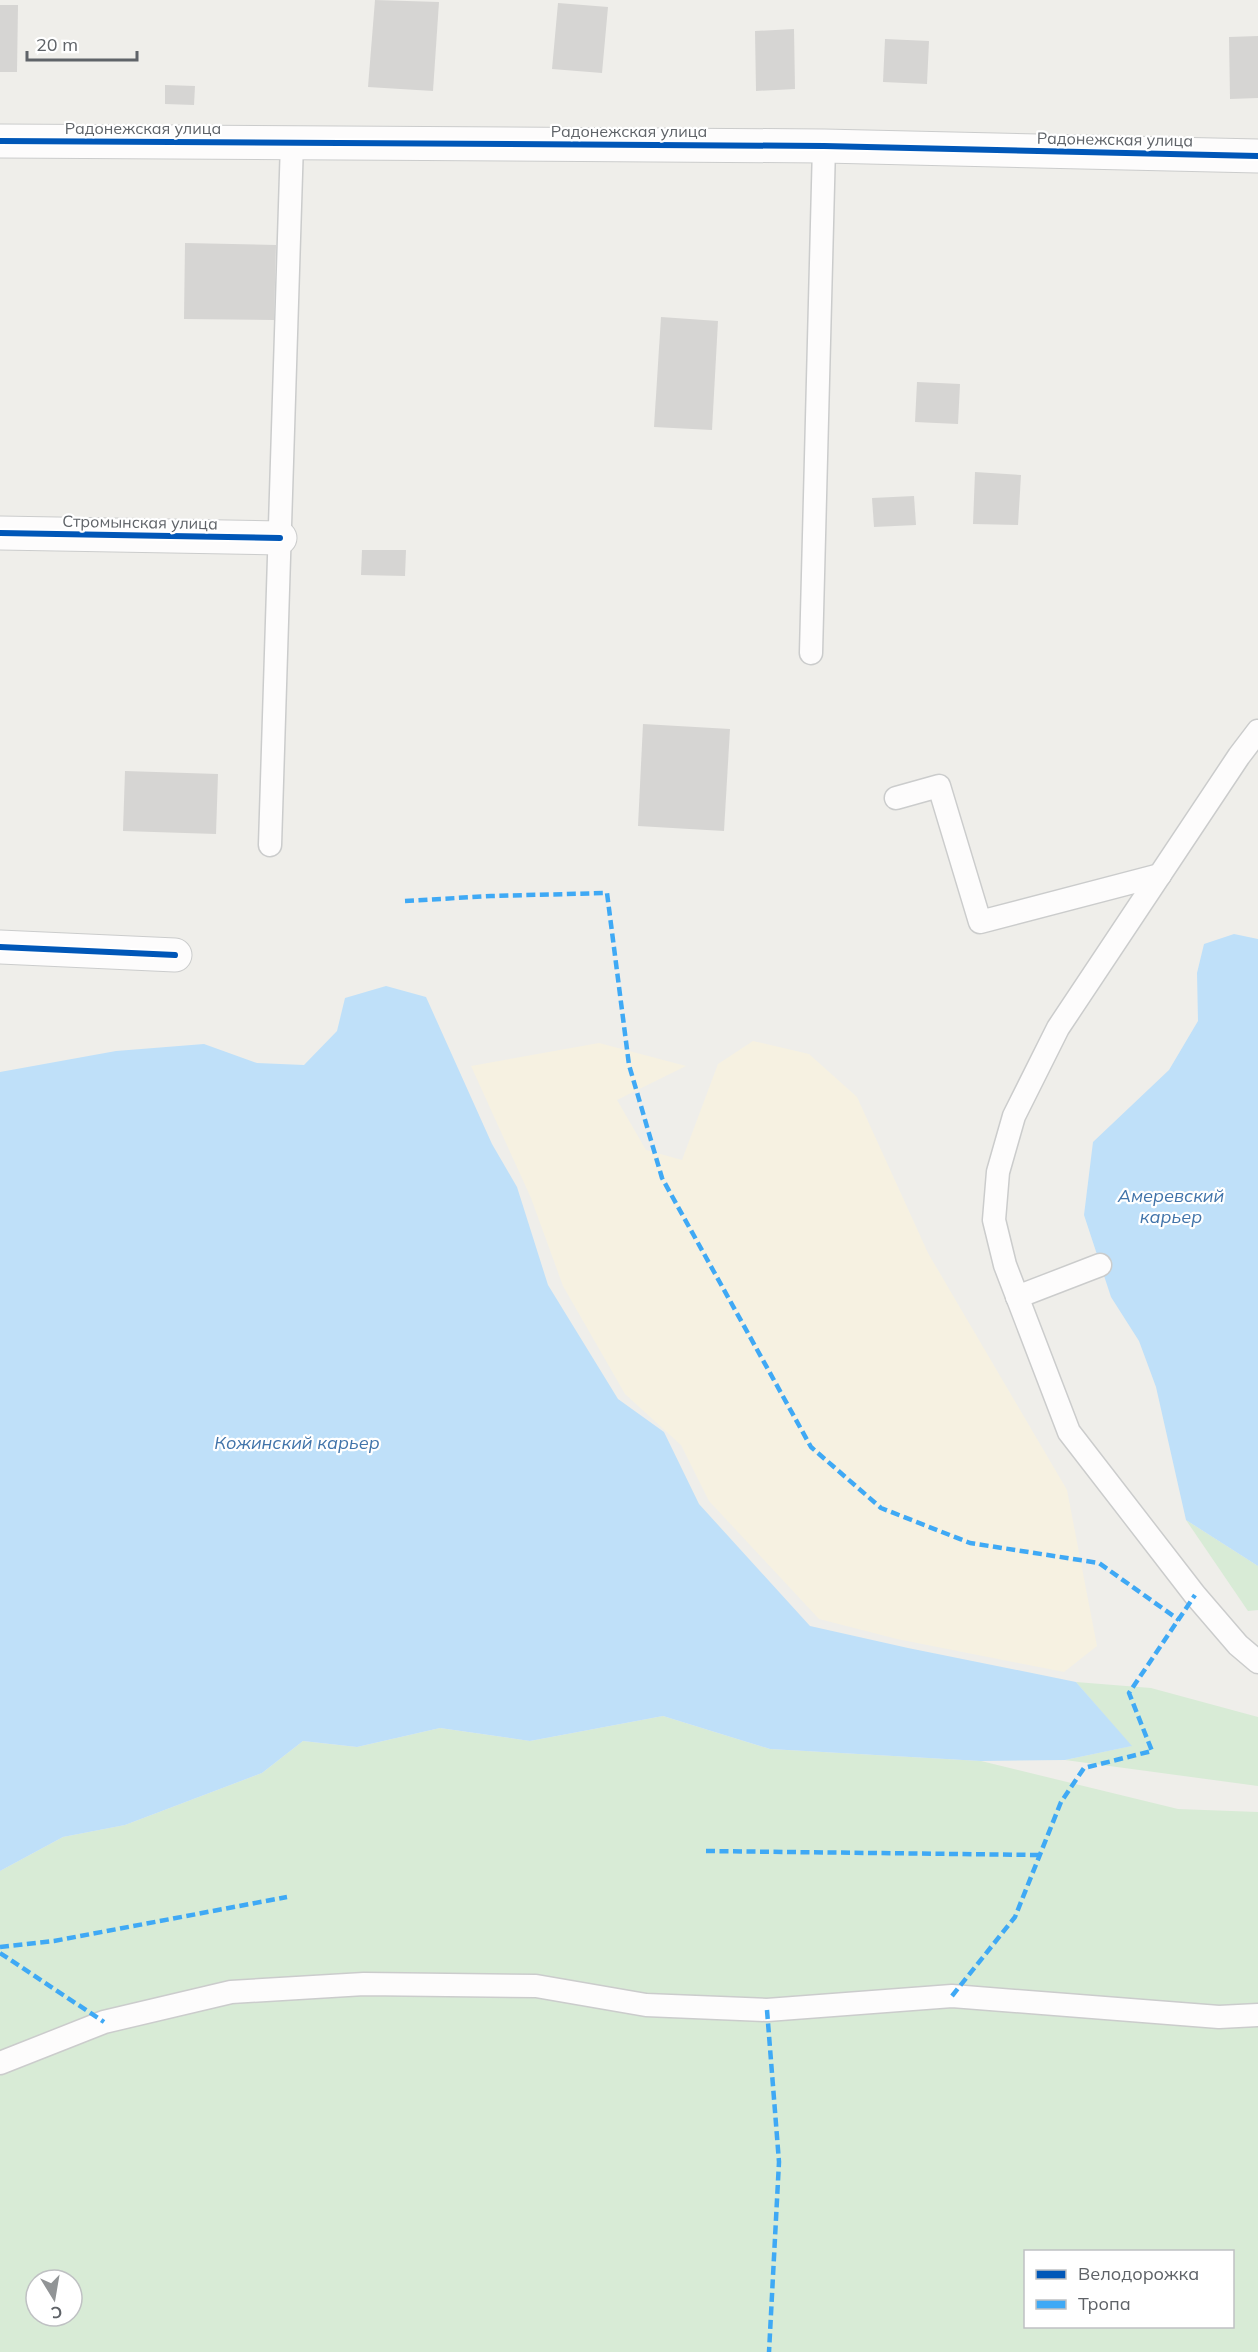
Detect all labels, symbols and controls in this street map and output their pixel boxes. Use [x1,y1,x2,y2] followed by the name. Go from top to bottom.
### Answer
[27,24,136,62] scale bar
[36,33,78,56] text: 20 m
[65,118,221,138] street label: Радонежская улица
[551,121,707,141] street label: Радонежская улица
[1037,128,1193,150] street label: Радонежская улица
[62,511,218,533] street label: Стромынская улица
[1117,1184,1224,1228] water label: Амеревский карьер
[214,1431,380,1454] water label: Кожинский карьер
[1024,2250,1234,2328] legend
[1078,2262,1199,2285] text: Велодорожка
[24,2268,84,2328] north arrow
[1078,2292,1131,2315] text: Тропа
[50,2302,64,2324] text: С

